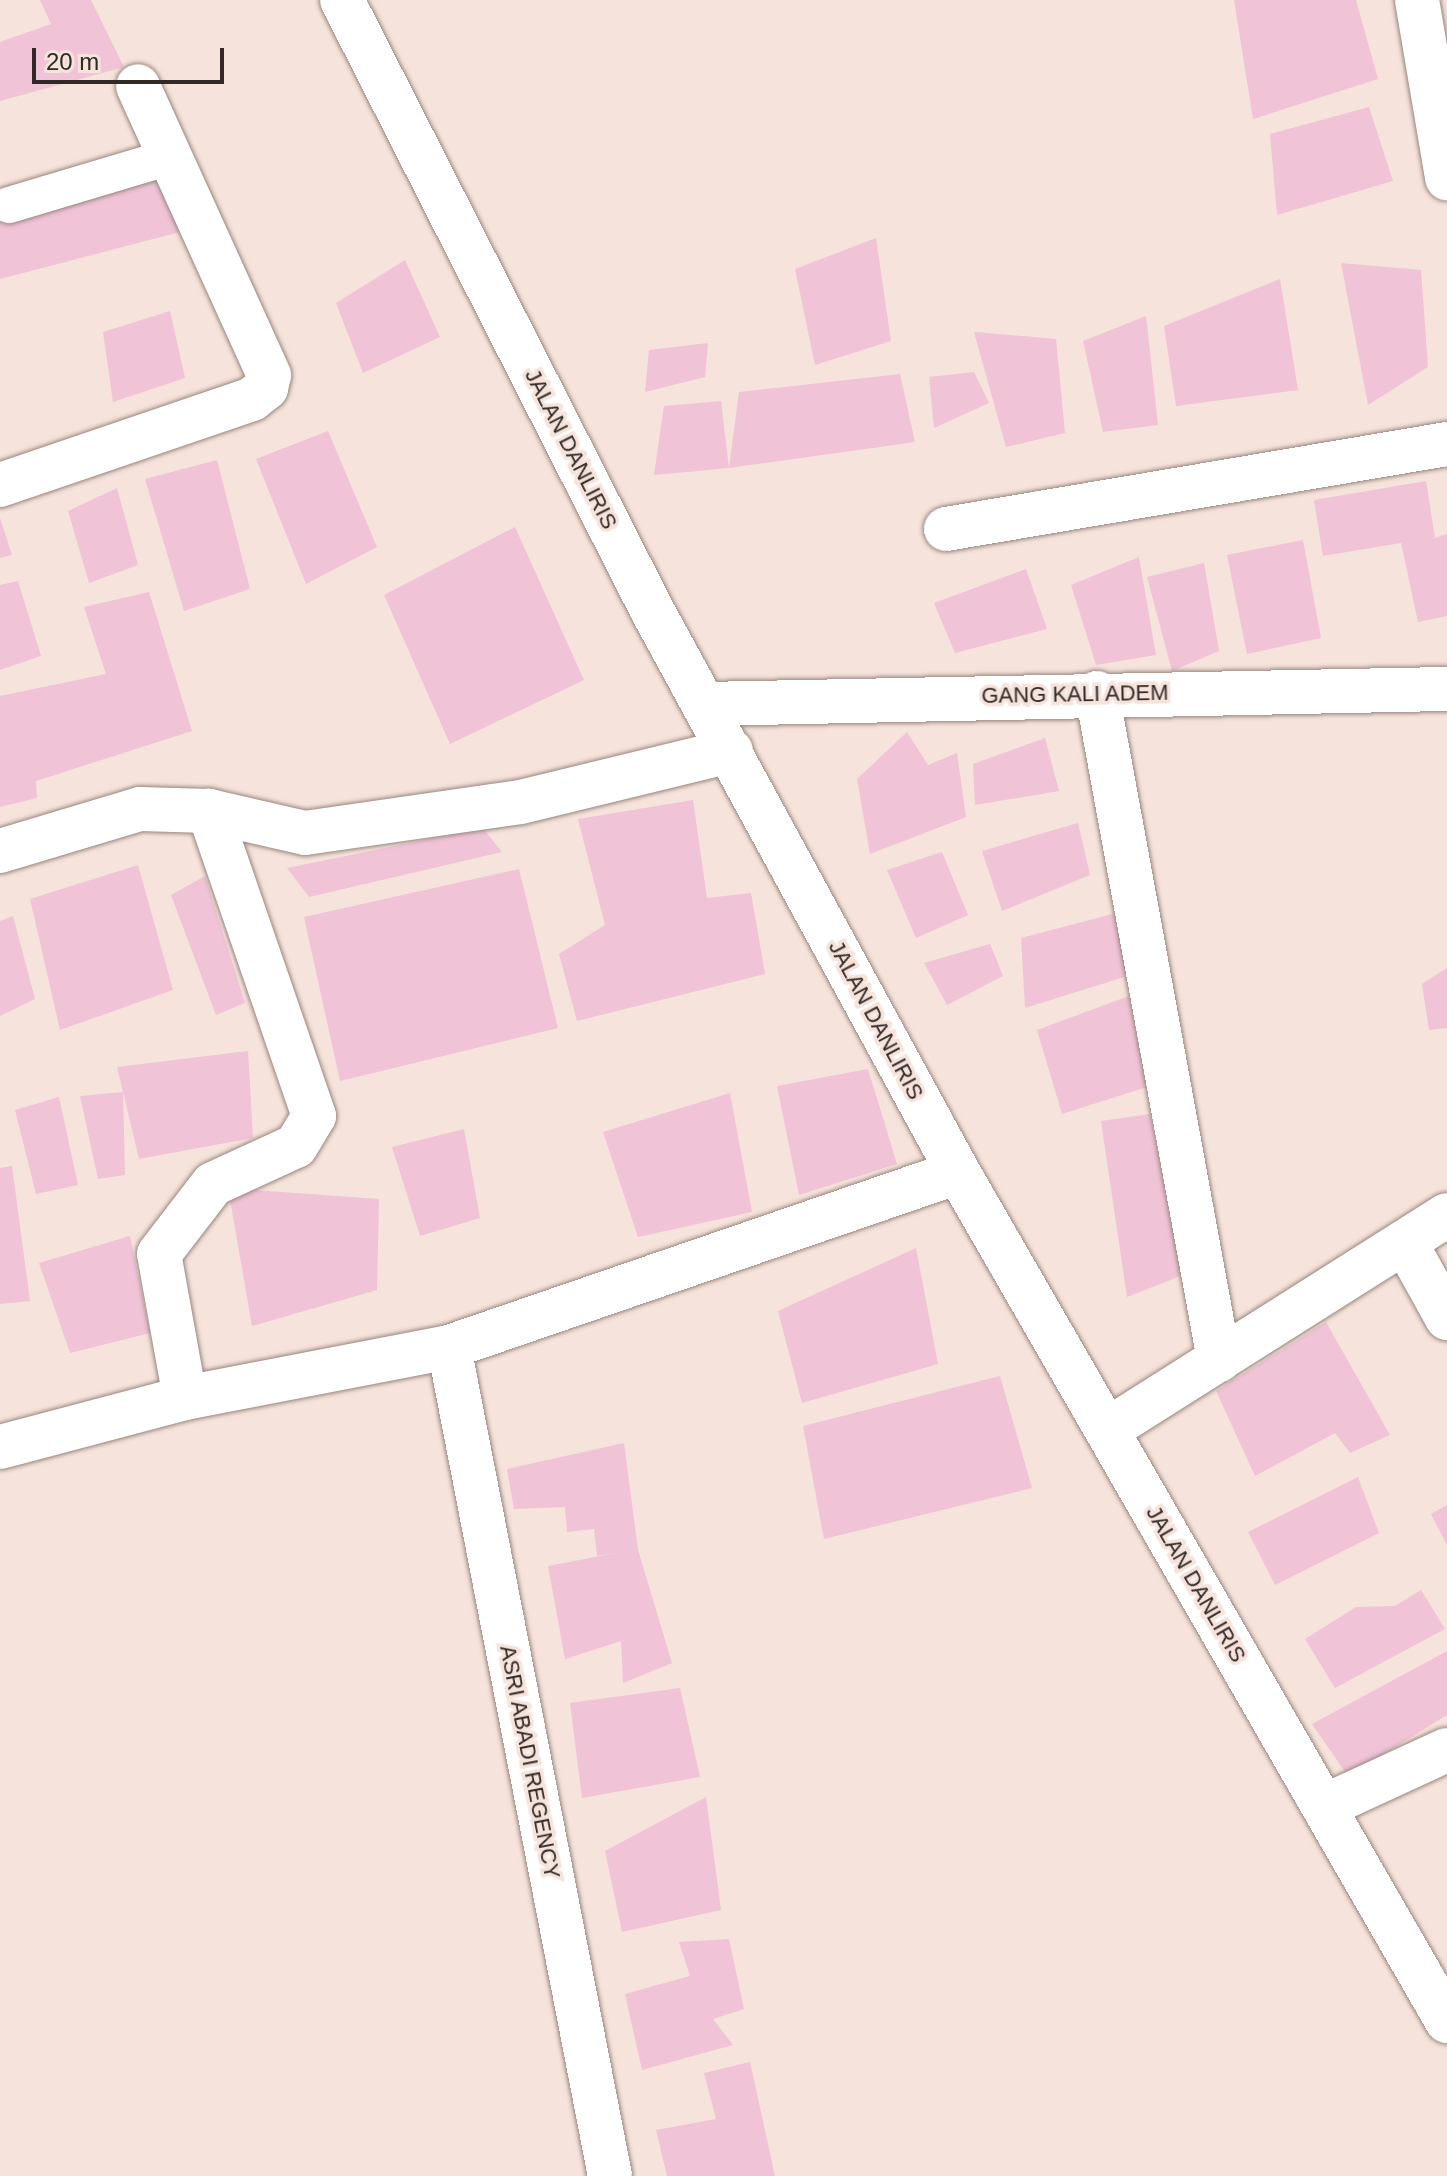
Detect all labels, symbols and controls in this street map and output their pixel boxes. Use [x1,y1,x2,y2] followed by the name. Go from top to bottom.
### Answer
[36,32,228,82] scale bar
[46,48,99,75] text: 20 m
[519,365,623,533] street label: JALAN DANLIRIS
[981,679,1169,709] street label: GANG KALI ADEM
[823,936,929,1104] street label: JALAN DANLIRIS
[1141,1501,1251,1667] street label: JALAN DANLIRIS
[494,1642,566,1882] street label: ASRI ABADI REGENCY

